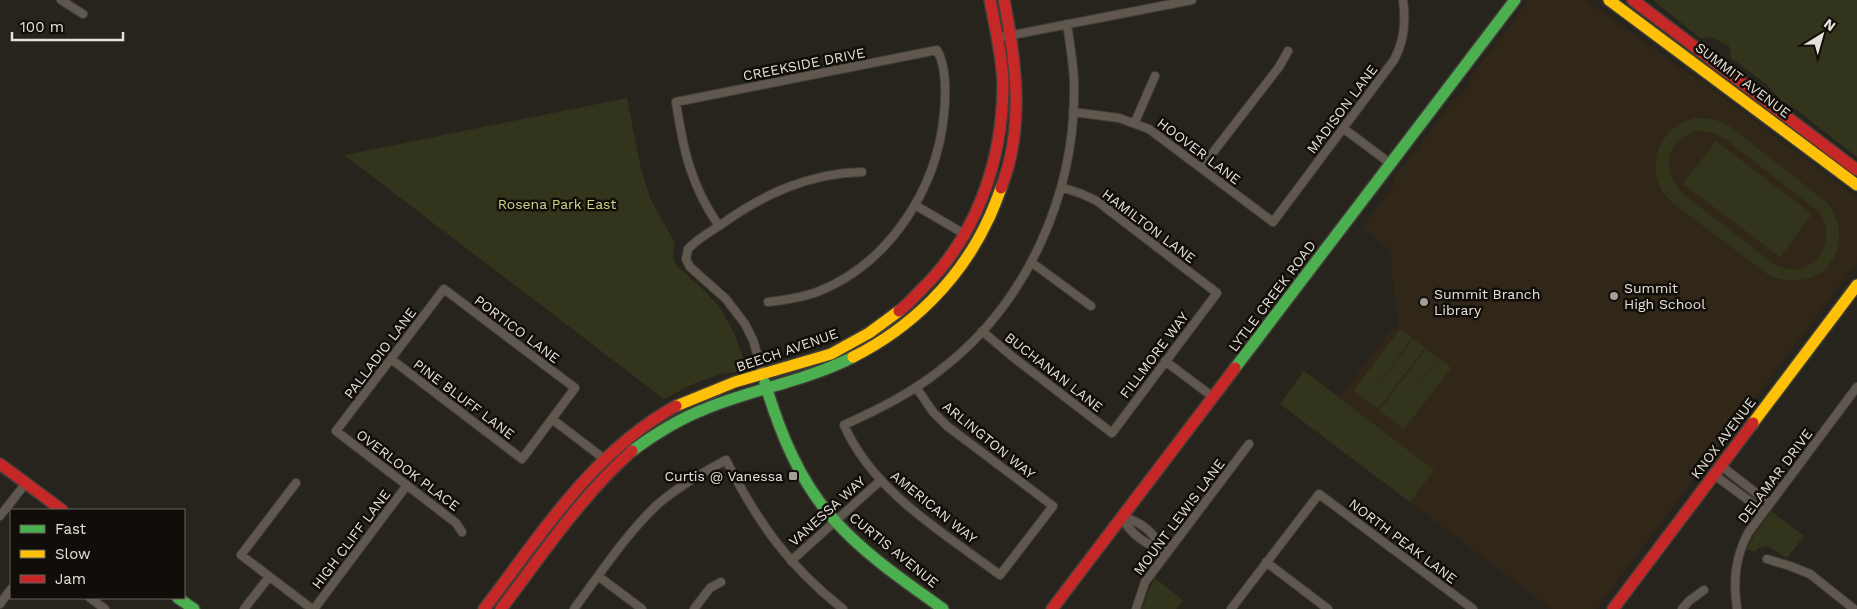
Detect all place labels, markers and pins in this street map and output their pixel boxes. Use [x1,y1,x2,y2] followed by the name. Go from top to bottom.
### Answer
[1624,280,1706,312] place label: Summit High School
[1434,286,1540,318] place label: Summit Branch Library
[1608,290,1620,302] marker: Summit High School
[1418,296,1430,308] marker: Summit Branch Library
[664,468,783,484] place label: Curtis @ Vanessa
[787,470,799,482] marker: Curtis @ Vanessa

